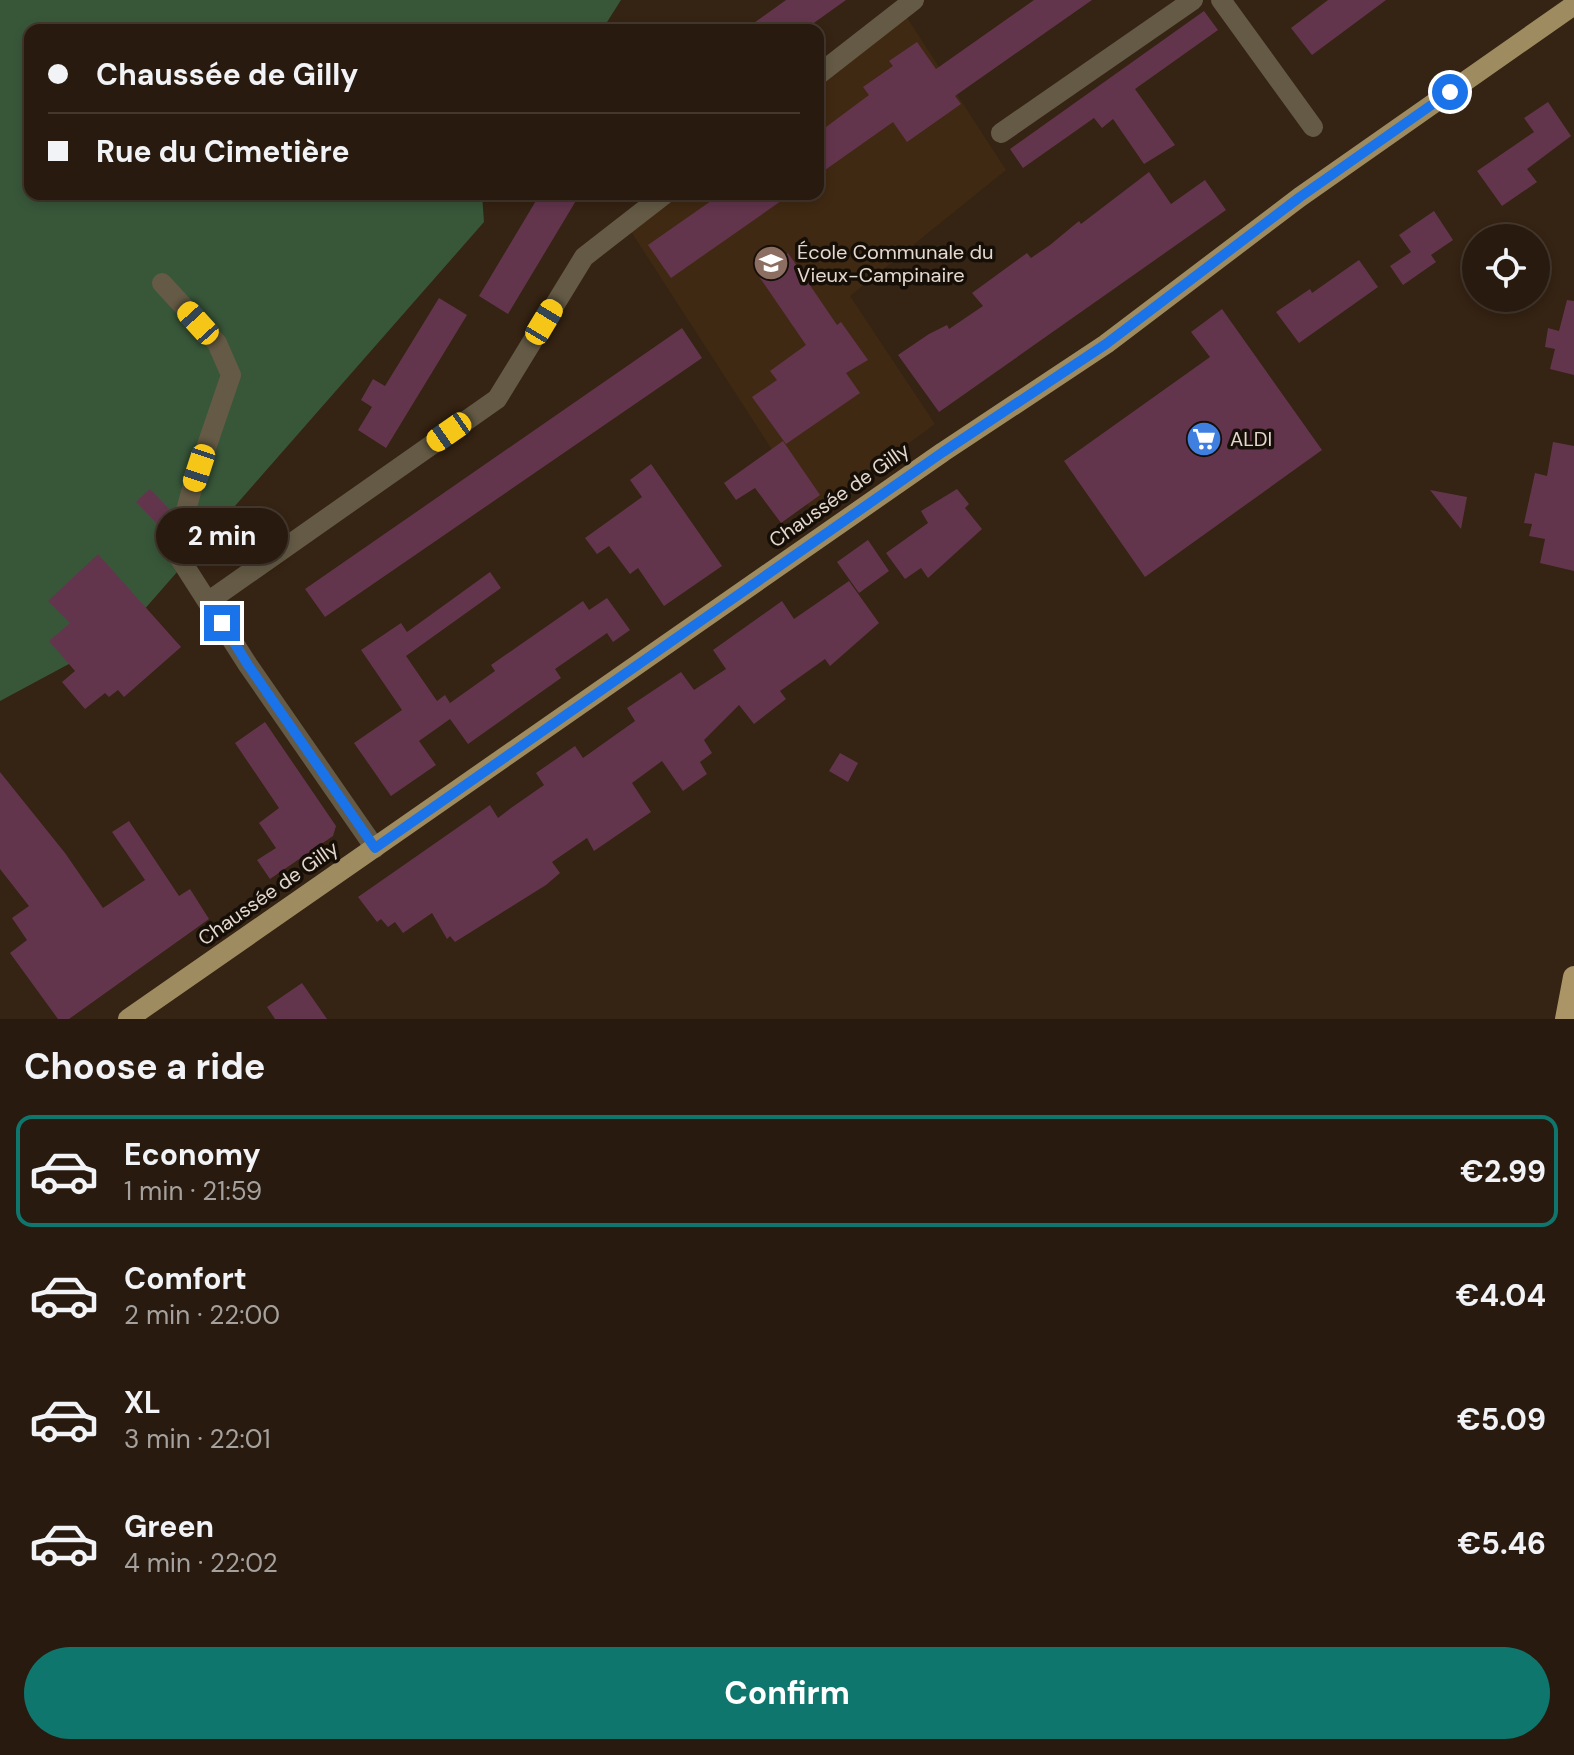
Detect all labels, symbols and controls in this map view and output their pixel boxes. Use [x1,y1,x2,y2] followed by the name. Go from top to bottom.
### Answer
[96,55,358,94] text: Chaussée de Gilly
[1432,74,1468,110] route start
[96,132,350,171] text: Rue du Cimetière
[1462,224,1550,312] map controls
[1462,224,1550,312] button: locate
[797,239,994,288] place label: École Communale du Vieux-Campinaire
[752,244,790,282] school or university icon: École Communale du Vieux-Campinaire
[521,295,567,349] car
[173,297,223,349] car
[422,408,476,456] car
[1185,420,1223,458] supermarket icon: ALDI
[1230,426,1272,452] place label: ALDI
[764,437,914,553] street label: Chaussée de Gilly
[180,441,218,495] car
[156,507,288,563] callout: 2 min
[188,519,256,553] text: 2 min
[204,605,240,641] route end
[193,835,343,951] street label: Chaussée de Gilly
[24,1043,265,1090] text: Choose a ride
[28,1135,100,1207] icon: car
[124,1135,261,1174] text: Economy
[1460,1152,1546,1191] text: €2.99
[124,1174,262,1208] text: 1 min · 21:59
[28,1259,100,1331] icon: car
[124,1259,247,1298] text: Comfort
[1456,1276,1546,1315] text: €4.04
[124,1298,280,1332] text: 2 min · 22:00
[28,1383,100,1455] icon: car
[124,1383,161,1422] text: XL
[1457,1400,1546,1439] text: €5.09
[124,1422,271,1456] text: 3 min · 22:01
[28,1507,100,1579] icon: car
[124,1507,214,1546] text: Green
[1458,1524,1546,1563] text: €5.46
[124,1546,278,1580] text: 4 min · 22:02
[24,1647,1550,1739] button: Confirm

